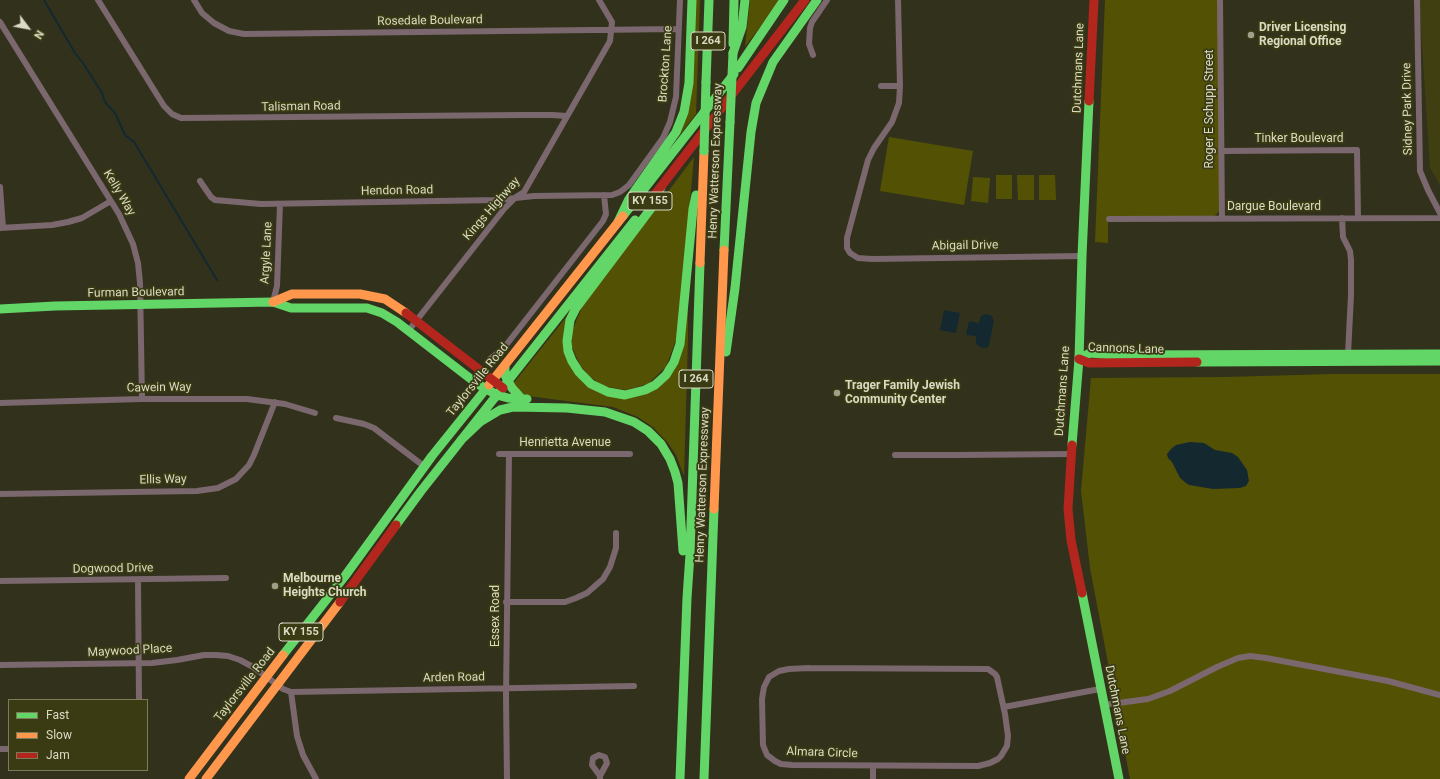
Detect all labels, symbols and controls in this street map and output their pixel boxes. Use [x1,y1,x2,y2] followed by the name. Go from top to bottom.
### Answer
[8,8,48,48] north arrow
[377,13,483,29] street label: Rosedale Boulevard
[1259,21,1346,49] place label: Driver Licensing Regional Office
[1070,23,1088,113] street label: Dutchmans Lane
[656,25,676,103] street label: Brockton Lane
[31,28,46,41] text: N
[1246,30,1256,40] marker: Driver Licensing Regional Office
[691,32,725,50] road number: I 264
[1203,50,1217,168] street label: Roger E Schupp Street
[1400,63,1416,155] street label: Sidney Park Drive
[706,83,726,239] street label: Henry Watterson Expressway
[261,99,341,115] street label: Talisman Road
[1254,132,1344,146] street label: Tinker Boulevard
[100,168,138,218] street label: Kelly Way
[461,174,523,244] street label: Kings Highway
[361,183,433,199] street label: Hendon Road
[628,192,672,210] road number: KY 155
[1227,200,1321,214] street label: Dargue Boulevard
[258,221,276,285] street label: Argyle Lane
[932,238,998,254] street label: Abigail Drive
[87,285,185,301] street label: Furman Boulevard
[444,340,512,420] street label: Taylorsville Road
[1088,340,1164,358] street label: Cannons Lane
[1053,346,1073,436] street label: Dutchmans Lane
[679,370,713,388] road number: I 264
[845,379,960,407] place label: Trager Family Jewish Community Center
[126,380,192,396] street label: Cawein Way
[832,388,842,398] marker: Trager Family Jewish Community Center
[693,407,713,563] street label: Henry Watterson Expressway
[519,436,611,450] street label: Henrietta Avenue
[139,472,187,488] street label: Ellis Way
[72,561,154,577] street label: Dogwood Drive
[283,572,366,600] place label: Melbourne Heights Church
[270,581,280,591] marker: Melbourne Heights Church
[489,585,503,647] street label: Essex Road
[279,623,323,641] road number: KY 155
[87,642,173,660] street label: Maywood Place
[212,645,278,725] street label: Taylorsville Road
[1101,664,1133,756] street label: Dutchmans Lane
[423,670,485,686] street label: Arden Road
[8,699,148,771] legend
[46,708,69,722] text: Fast
[46,728,72,742] text: Slow
[786,745,858,761] street label: Almara Circle
[46,748,70,762] text: Jam

